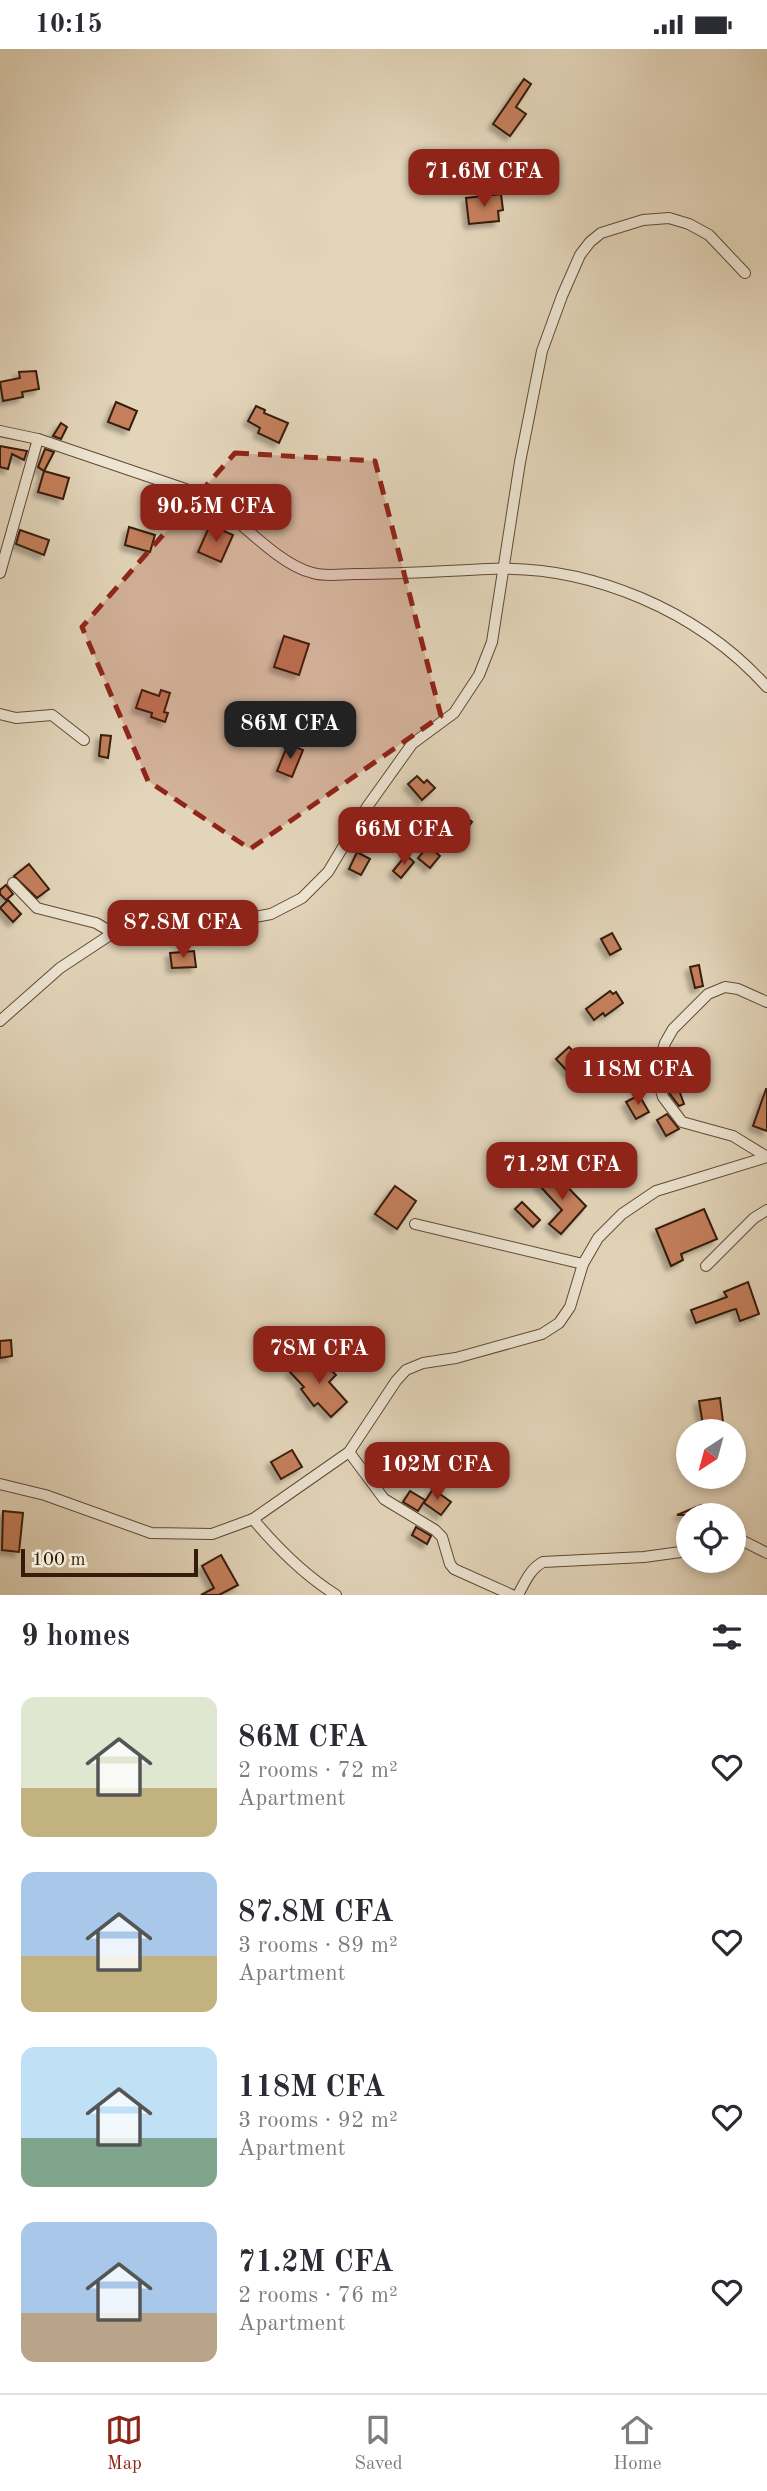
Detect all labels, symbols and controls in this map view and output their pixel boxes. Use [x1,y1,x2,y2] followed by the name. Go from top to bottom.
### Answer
[35,12,103,38] text: 10:15
[404,149,564,209] pin: 71.6M CFA
[424,160,544,183] text: 71.6M CFA
[136,484,296,544] pin: 90.5M CFA
[156,495,276,518] text: 90.5M CFA
[225,701,355,761] pin: 86M CFA
[240,712,340,735] text: 86M CFA
[339,807,469,867] pin: 66M CFA
[354,818,454,841] text: 66M CFA
[103,901,263,960] pin: 87.8M CFA
[123,911,243,934] text: 87.8M CFA
[566,1047,710,1107] pin: 118M CFA
[582,1058,694,1081] text: 118M CFA
[482,1143,642,1202] pin: 71.2M CFA
[502,1153,622,1176] text: 71.2M CFA
[254,1327,384,1386] pin: 78M CFA
[269,1337,369,1360] text: 78M CFA
[676,1419,746,1489] north arrow
[676,1419,746,1573] map controls
[365,1443,509,1502] pin: 102M CFA
[381,1453,493,1476] text: 102M CFA
[676,1503,746,1573] button: locate
[21,1546,198,1578] scale bar
[32,1551,85,1570] text: 100 m
[708,1618,746,1656] icon: filters
[21,1622,130,1652] text: 9 homes
[238,1723,368,1753] text: 86M CFA
[77,1725,161,1809] icon: home
[708,1748,746,1786] icon: heart
[238,1759,398,1782] text: 2 rooms · 72 m²
[238,1787,346,1810] text: Apartment
[238,1898,394,1928] text: 87.8M CFA
[77,1900,161,1984] icon: home
[708,1923,746,1961] icon: heart
[238,1934,398,1957] text: 3 rooms · 89 m²
[238,1962,346,1985] text: Apartment
[238,2073,385,2103] text: 118M CFA
[77,2075,161,2159] icon: home
[708,2098,746,2136] icon: heart
[238,2109,398,2132] text: 3 rooms · 92 m²
[238,2137,346,2160] text: Apartment
[238,2248,394,2278] text: 71.2M CFA
[77,2250,161,2334] icon: home
[708,2273,746,2311] icon: heart
[238,2284,398,2307] text: 2 rooms · 76 m²
[238,2312,346,2335] text: Apartment
[105,2411,143,2476] tab: Map
[354,2411,403,2476] tab: Saved
[613,2411,662,2476] tab: Home

